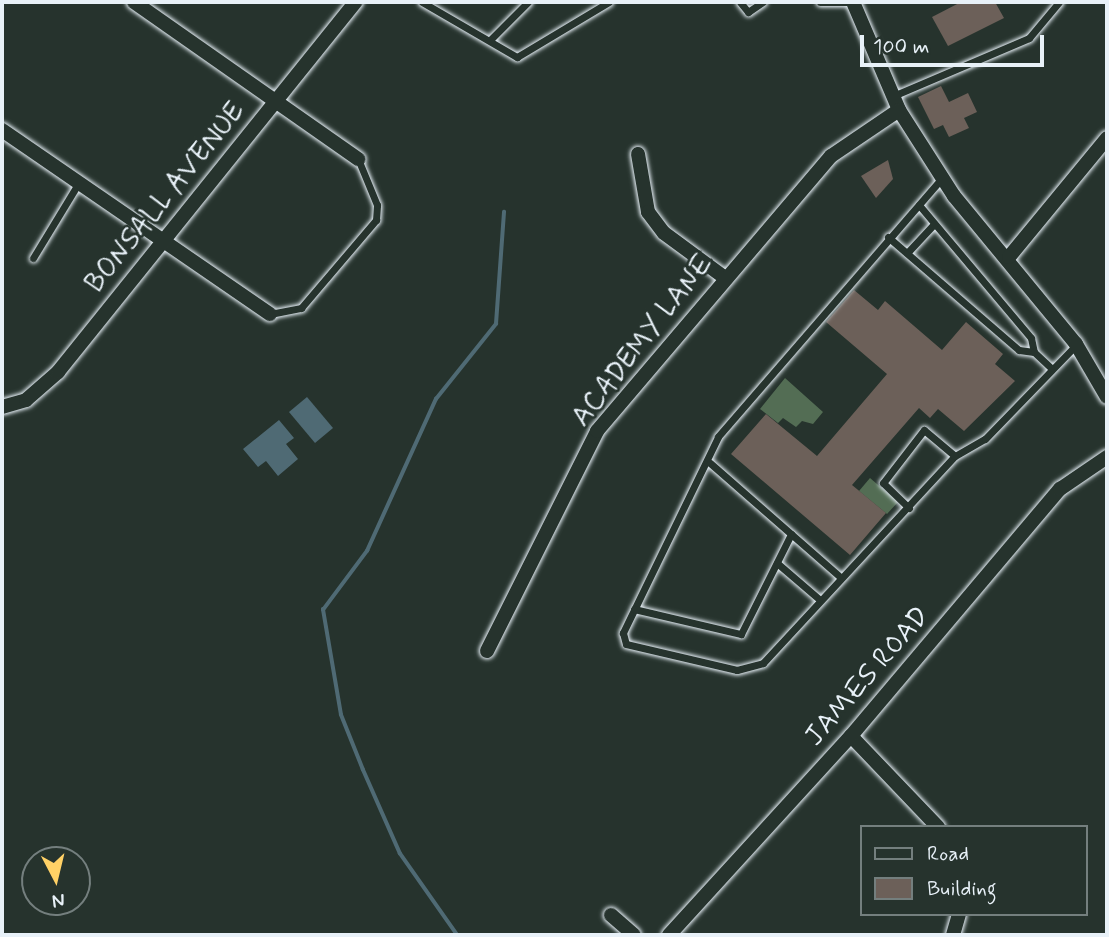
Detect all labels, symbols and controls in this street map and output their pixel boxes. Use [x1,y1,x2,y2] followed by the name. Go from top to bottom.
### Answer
[864,21,1048,65] scale bar
[873,33,929,61] text: 100 m
[78,95,254,301] street label: BONSALL AVENUE
[564,247,722,435] street label: ACADEMY LANE
[798,600,938,754] street label: JAMES ROAD
[860,825,1088,916] legend
[927,840,969,868] text: Road
[21,846,91,916] north arrow
[927,875,997,903] text: Building
[51,887,66,914] text: N

